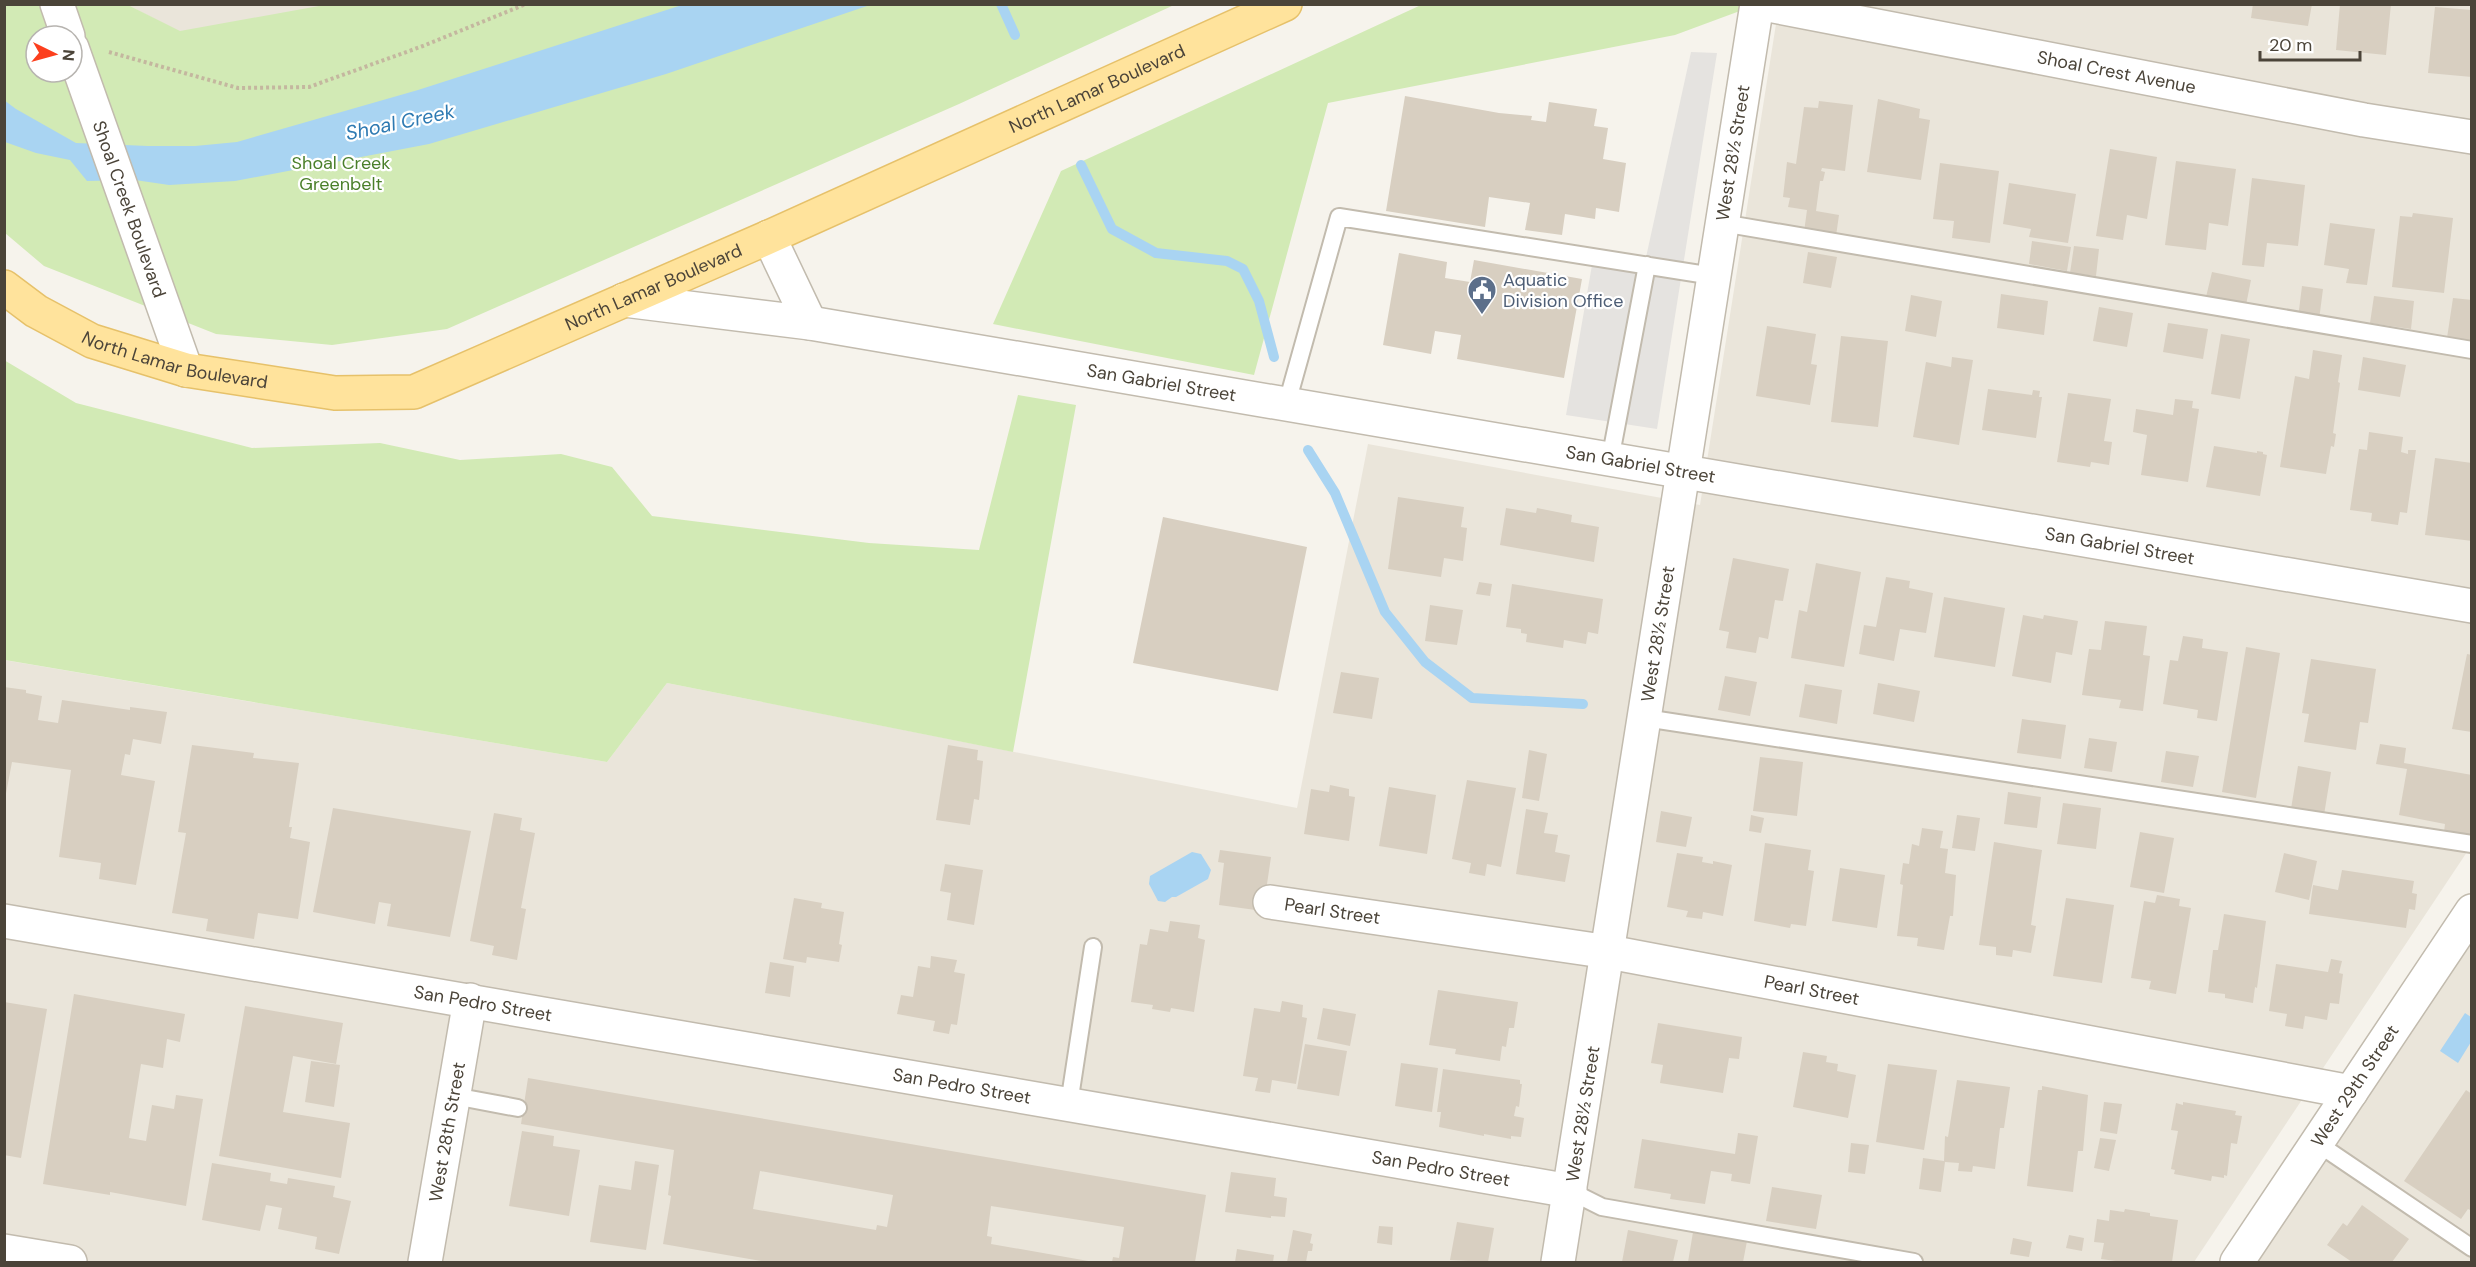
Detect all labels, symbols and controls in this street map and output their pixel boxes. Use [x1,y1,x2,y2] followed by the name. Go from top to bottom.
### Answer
[24,24,84,84] north arrow
[2260,24,2360,62] scale bar
[2269,33,2312,57] text: 20 m
[1005,39,1189,139] street label: North Lamar Boulevard
[2035,45,2198,99] street label: Shoal Crest Avenue
[57,49,79,62] text: N
[1710,83,1756,223] street label: West 28½ Street
[343,98,458,146] water label: Shoal Creek
[87,118,171,301] street label: Shoal Creek Boulevard
[292,151,390,196] park label: Shoal Creek Greenbelt
[561,238,746,337] street label: North Lamar Boulevard
[1503,268,1623,313] place label: Aquatic Division Office
[1466,274,1498,316] public building icon: Aquatic Division Office
[78,326,269,394] street label: North Lamar Boulevard
[1085,358,1238,407] street label: San Gabriel Street
[1564,440,1717,489] street label: San Gabriel Street
[2043,521,2196,571] street label: San Gabriel Street
[1635,564,1681,704] street label: West 28½ Street
[1283,892,1382,930] street label: Pearl Street
[1762,970,1861,1011] street label: Pearl Street
[412,980,554,1027] street label: San Pedro Street
[2305,1020,2404,1152] street label: West 29th Street
[1560,1044,1606,1184] street label: West 28½ Street
[424,1060,471,1204] street label: West 28th Street
[891,1062,1033,1110] street label: San Pedro Street
[1370,1145,1512,1192] street label: San Pedro Street

